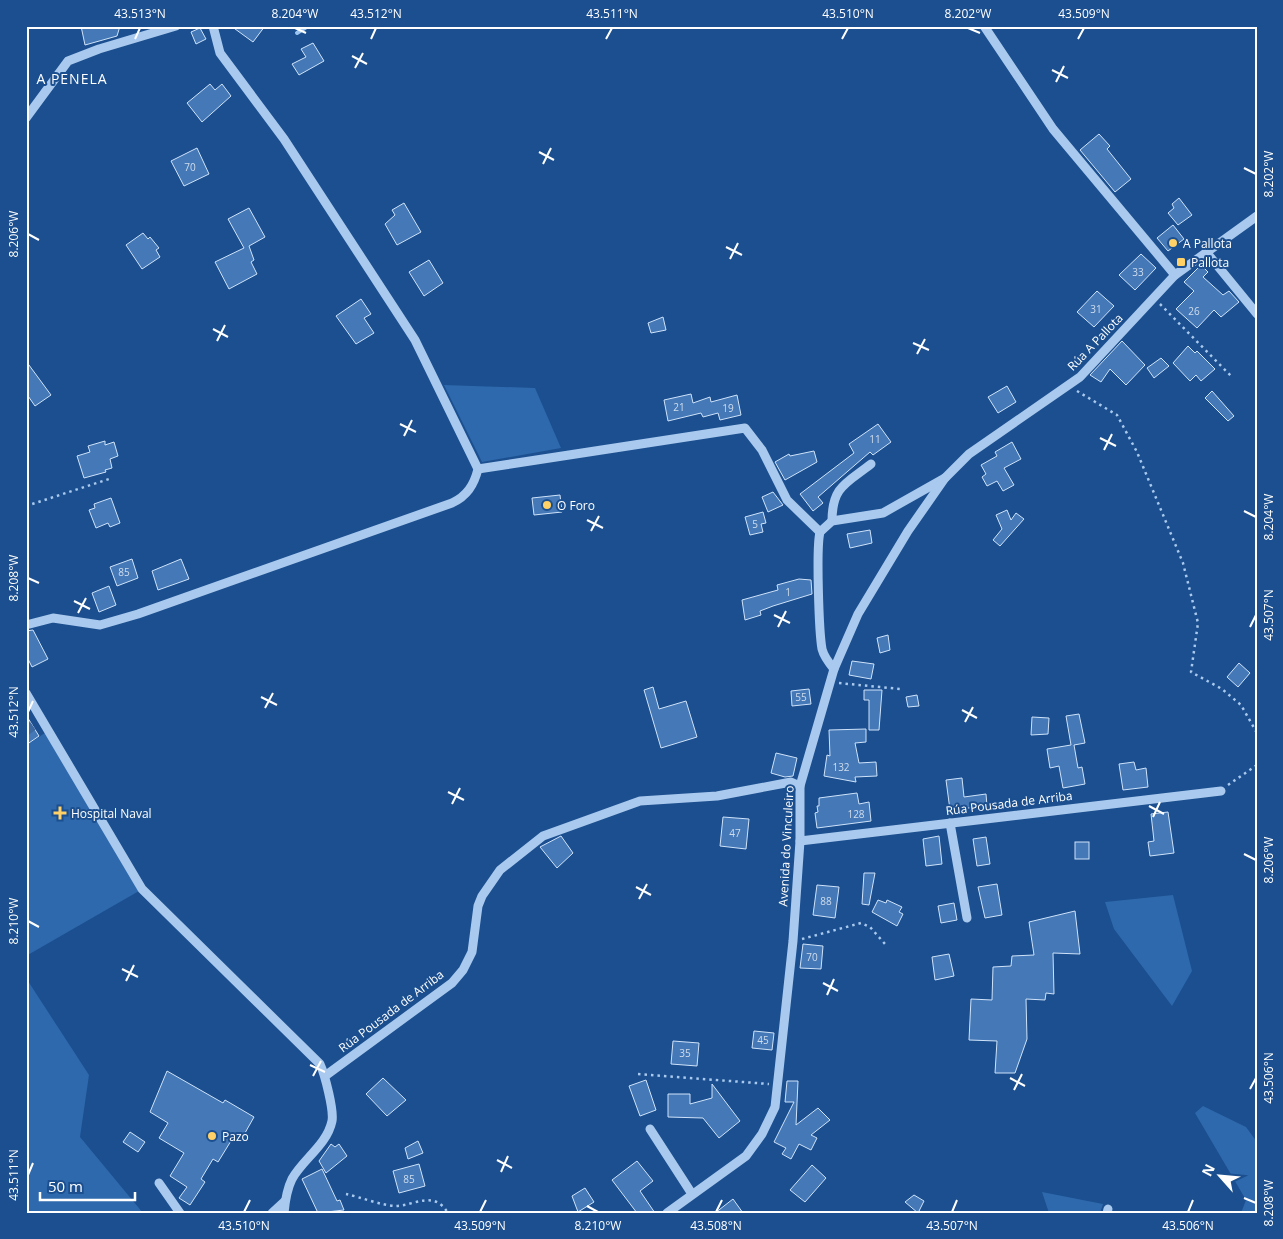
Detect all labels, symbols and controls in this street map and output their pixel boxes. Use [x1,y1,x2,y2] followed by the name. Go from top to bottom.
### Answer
[114,5,166,22] text: 43.513°N
[272,5,318,22] text: 8.204°W
[350,5,402,22] text: 43.512°N
[586,5,638,22] text: 43.511°N
[822,5,874,22] text: 43.510°N
[945,5,991,22] text: 8.202°W
[1058,5,1110,22] text: 43.509°N
[36,69,108,88] district label: A PENELA
[1260,151,1277,197] text: 8.202°W
[184,160,196,174] house number: 70
[5,211,22,257] text: 8.206°W
[1183,235,1232,252] place label: A Pallota
[1167,237,1179,249] marker: A Pallota
[1191,254,1229,271] place label: Pallota
[1175,256,1187,268] marker: Pallota
[1132,265,1144,279] house number: 33
[1090,302,1102,316] house number: 31
[1188,304,1200,318] house number: 26
[1063,310,1127,374] street label: Rúa A Pallota
[673,400,685,414] house number: 21
[722,401,734,415] house number: 19
[869,432,881,446] house number: 11
[1260,494,1277,540] text: 8.204°W
[557,497,595,514] place label: O Foro
[541,499,553,511] marker: O Foro
[752,517,758,531] house number: 5
[5,555,22,601] text: 8.208°W
[118,565,130,579] house number: 85
[785,585,791,599] house number: 1
[1260,589,1277,641] text: 43.507°N
[5,686,22,738] text: 43.512°N
[795,690,807,704] house number: 55
[832,760,850,774] house number: 132
[774,785,798,907] street label: Avenida do Vinculeiro
[945,787,1073,819] street label: Rúa Pousada de Arriba
[71,805,152,822] place label: Hospital Naval
[53,806,67,820] marker: Hospital Naval
[847,807,865,821] house number: 128
[729,826,741,840] house number: 47
[1260,837,1277,883] text: 8.206°W
[820,894,832,908] house number: 88
[5,898,22,944] text: 8.210°W
[806,950,818,964] house number: 70
[335,966,447,1056] street label: Rúa Pousada de Arriba
[757,1033,769,1047] house number: 45
[679,1046,691,1060] house number: 35
[1260,1052,1277,1104] text: 43.506°N
[222,1128,249,1145] place label: Pazo
[206,1130,218,1142] marker: Pazo
[5,1149,22,1201] text: 43.511°N
[1196,1152,1246,1202] north arrow
[1197,1160,1219,1179] text: N
[40,1169,135,1201] scale bar
[403,1172,415,1186] house number: 85
[48,1176,83,1196] text: 50 m
[1260,1180,1277,1226] text: 8.208°W
[218,1217,270,1234] text: 43.510°N
[454,1217,506,1234] text: 43.509°N
[575,1217,621,1234] text: 8.210°W
[690,1217,742,1234] text: 43.508°N
[926,1217,978,1234] text: 43.507°N
[1162,1217,1214,1234] text: 43.506°N

